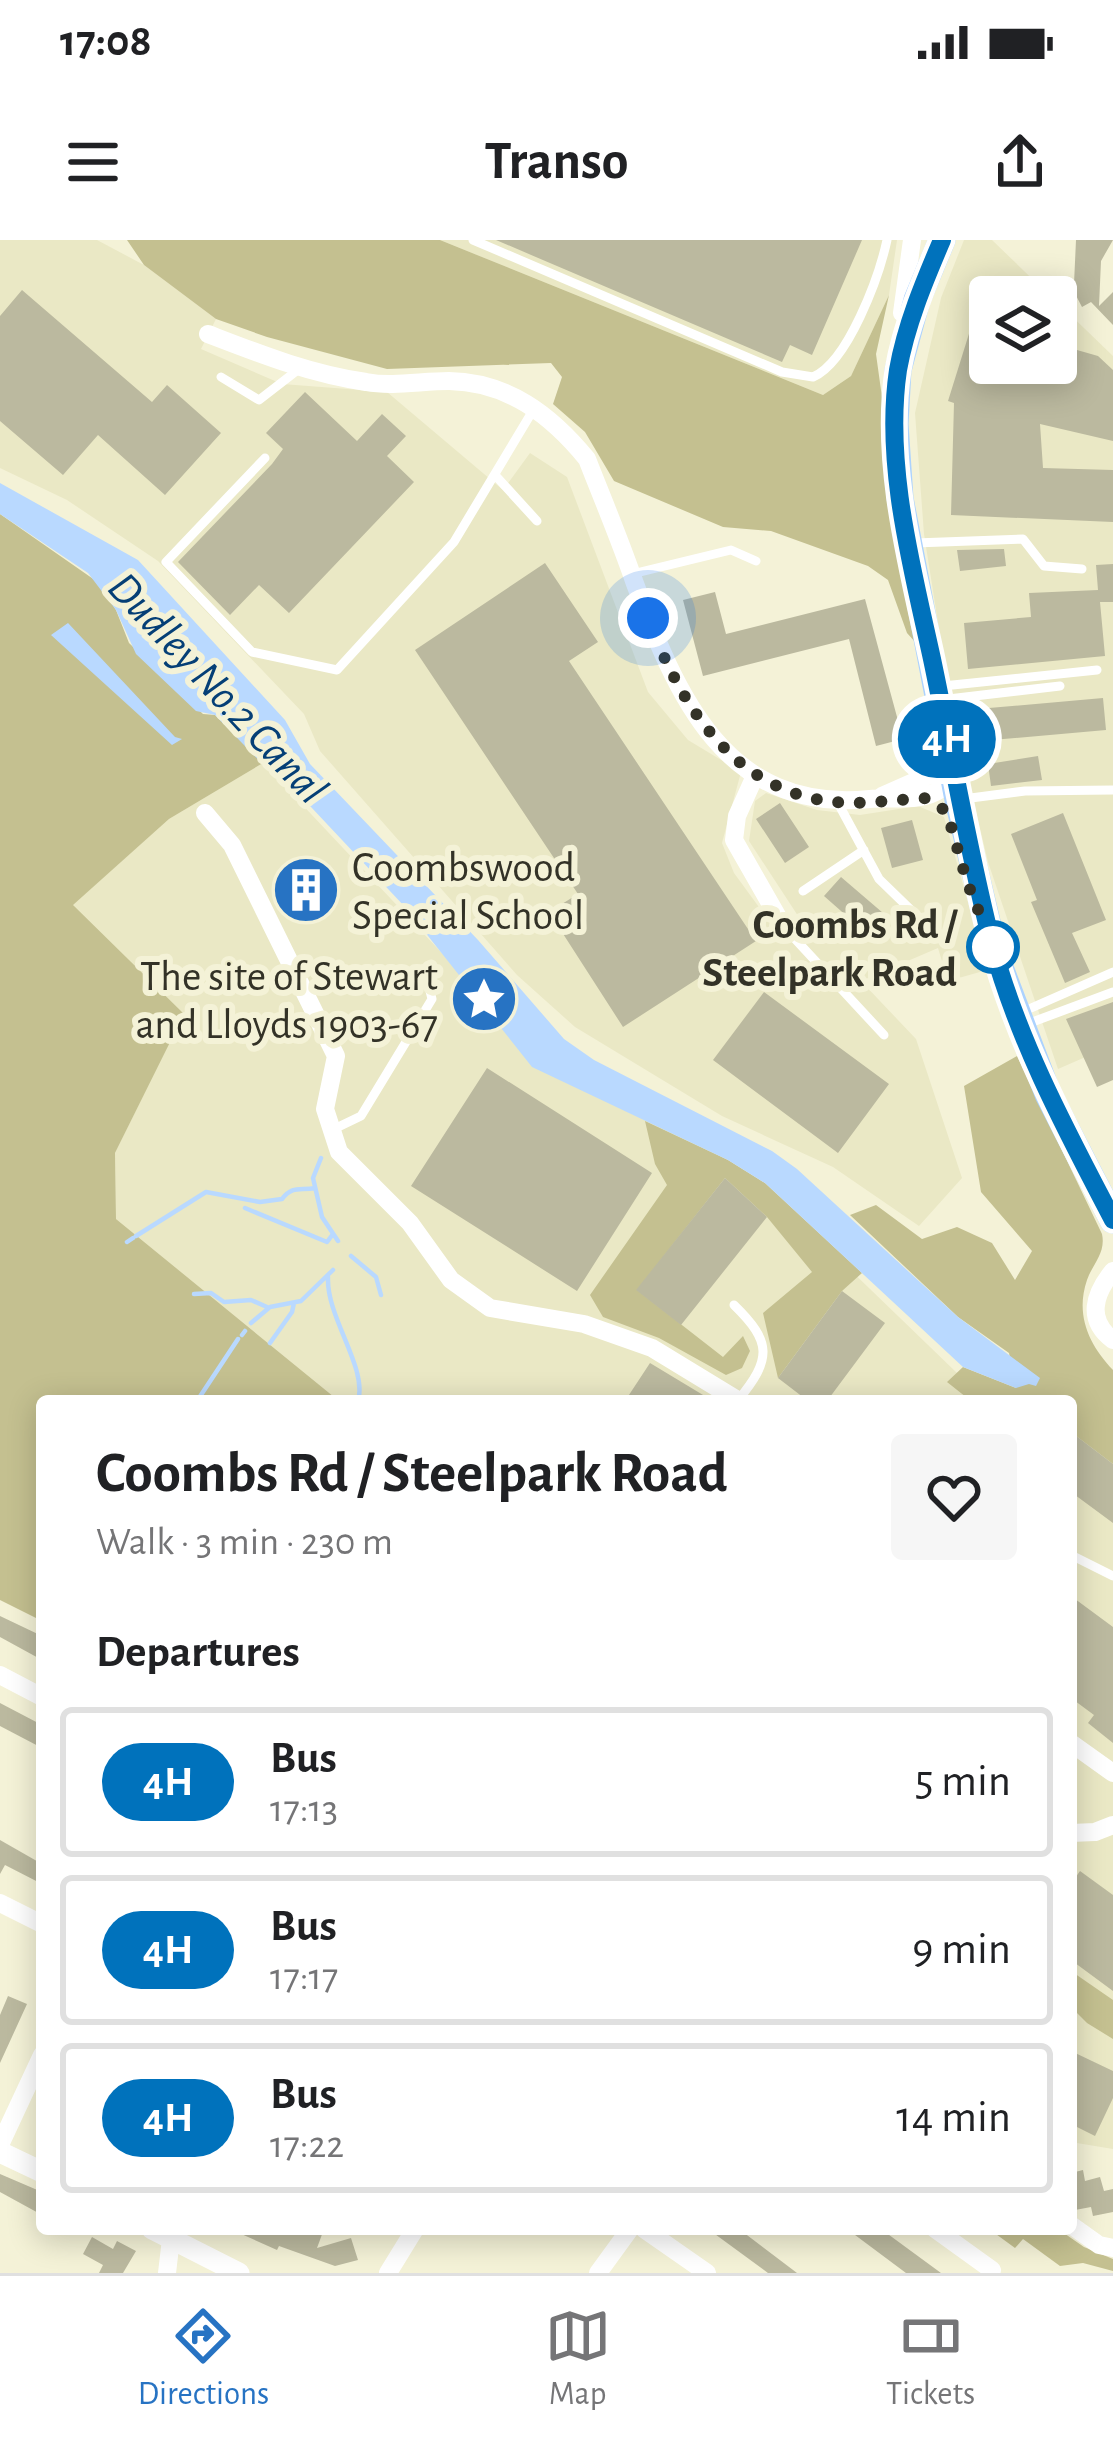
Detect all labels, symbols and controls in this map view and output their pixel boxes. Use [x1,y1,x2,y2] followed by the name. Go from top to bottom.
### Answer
[60,19,152,64] text: 17:08
[60,129,126,195] icon: menu
[987,129,1053,195] icon: share
[485,135,628,189] text: Transo
[969,276,1077,384] map controls
[969,276,1077,384] button: layers
[99,564,335,813] water label: Dudley No.2 Canal
[618,588,678,648] your location
[893,700,1001,778] line badge: 4H
[922,718,972,760] text: 4H
[352,847,584,937] place label: Coombswood Special School
[271,855,341,925] building icon: Coombswood Special School
[702,904,958,994] place label: Coombs Rd / Steelpark Road
[968,922,1018,972] marker: Coombs Rd / Steelpark Road
[135,956,438,1046] place label: The site of Stewart and Lloyds 1903-67
[449,964,519,1034] place icon: The site of Stewart and Lloyds 1903-67
[891,1434,1017,1560] button: heart
[96,1445,728,1502] text: Coombs Rd / Steelpark Road
[96,1523,393,1562] text: Walk · 3 min · 230 m
[96,1630,300,1675] text: Departures
[270,1736,337,1781] text: Bus
[915,1759,1011,1804] text: 5 min
[143,1761,193,1803] text: 4H
[270,1790,338,1829] text: 17:13
[270,1904,337,1949] text: Bus
[912,1927,1011,1972] text: 9 min
[143,1929,193,1971] text: 4H
[270,1958,338,1997] text: 17:17
[270,2072,337,2117] text: Bus
[896,2095,1011,2140] text: 14 min
[143,2097,193,2139] text: 4H
[270,2126,344,2165] text: 17:22
[138,2303,269,2415] tab: Directions
[545,2303,611,2415] tab: Map
[886,2303,975,2415] tab: Tickets

